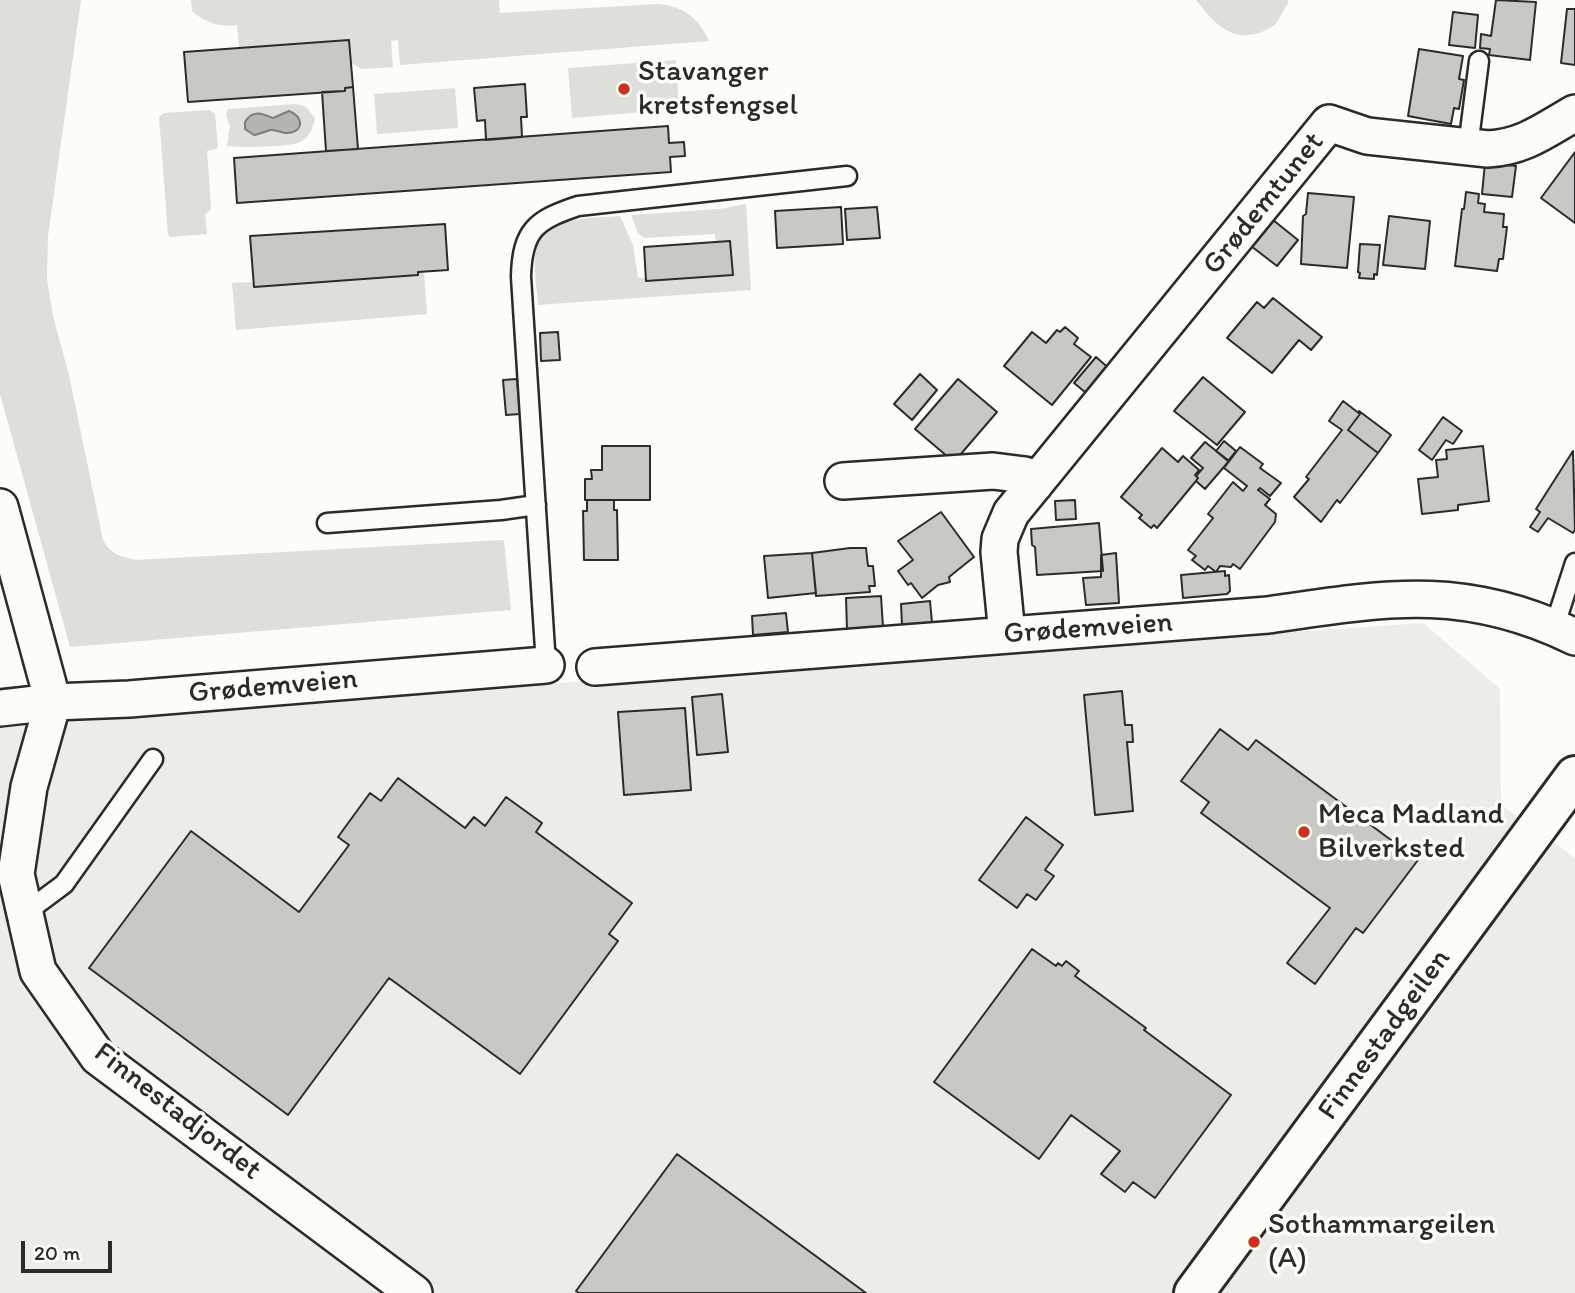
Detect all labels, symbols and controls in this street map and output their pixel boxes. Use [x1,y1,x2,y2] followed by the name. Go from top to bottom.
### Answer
[638,54,798,124] place label: Stavanger kretsfengsel
[616,81,632,97] marker: Stavanger kretsfengsel
[1196,125,1332,283] street label: Grødemtunet
[1002,605,1174,653] street label: Grødemveien
[187,662,359,712] street label: Grødemveien
[1318,797,1504,868] place label: Meca Madland Bilverksted
[1296,824,1312,840] marker: Meca Madland Bilverksted
[1311,942,1459,1128] street label: Finnestadgeilen
[86,1035,268,1189] street label: Finnestadjordet
[1268,1207,1495,1278] place label: Sothammargeilen (A)
[24,1226,116,1270] scale bar
[1246,1234,1262,1250] marker: Sothammargeilen (A)
[34,1240,80,1265] text: 20 m

